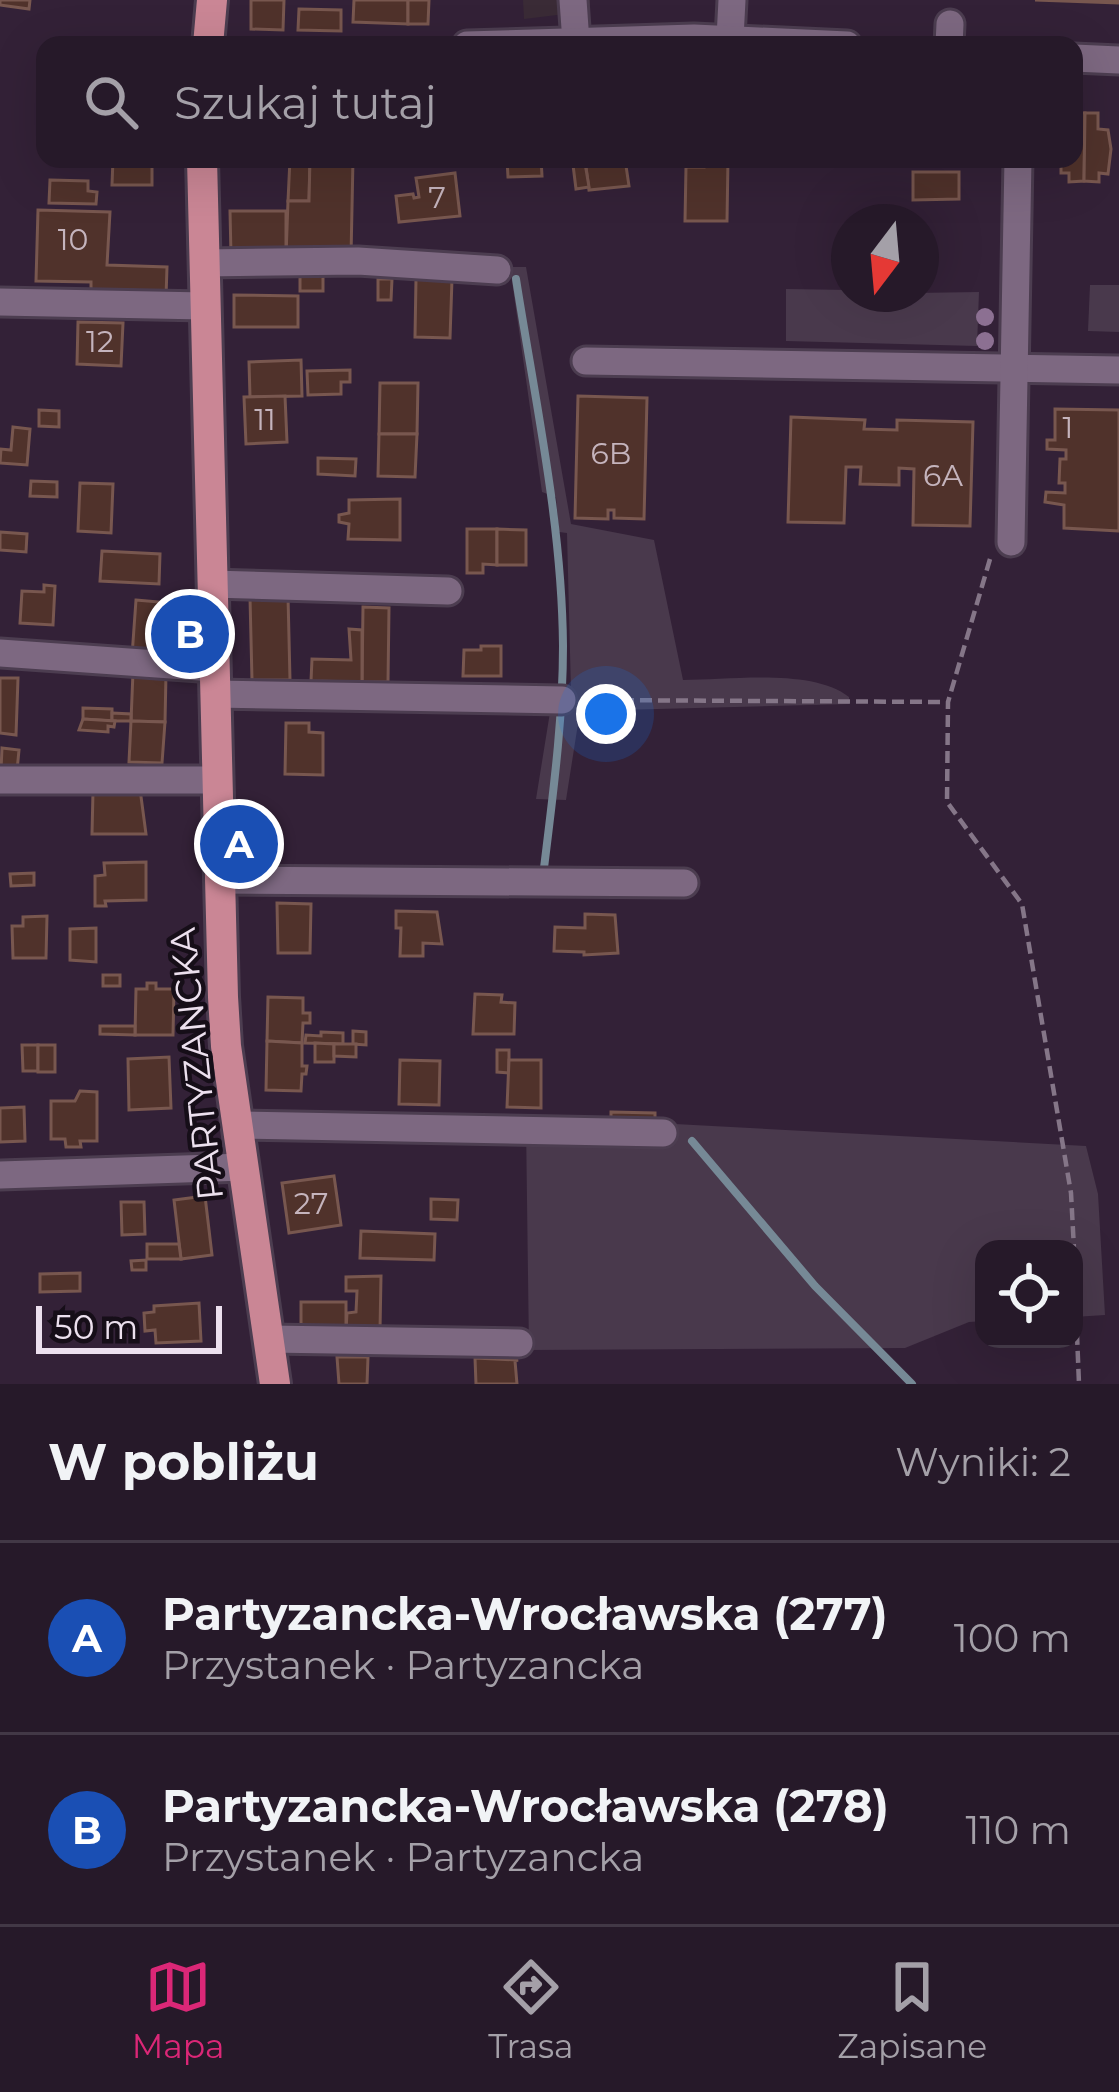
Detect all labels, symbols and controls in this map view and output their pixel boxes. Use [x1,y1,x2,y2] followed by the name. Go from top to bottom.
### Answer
[36,36,1083,168] search box
[78,69,144,135] icon: search
[174,75,437,130] text: Szukaj tutaj
[428,179,446,216] house number: 7
[831,204,939,312] north arrow
[58,221,88,258] house number: 10
[86,323,114,360] house number: 12
[254,401,276,438] house number: 11
[1063,409,1073,446] house number: 1
[591,435,631,472] house number: 6B
[923,457,963,494] house number: 6A
[151,589,229,679] pin: B
[576,684,636,744] your location
[200,799,278,889] pin: A
[160,926,232,1202] street label: PARTYZANCKA
[294,1185,328,1222] house number: 27
[975,1240,1083,1348] map controls
[975,1240,1083,1348] button: locate
[36,1300,222,1353] scale bar
[54,1307,138,1347] text: 50 m
[48,1431,319,1493] text: W pobliżu
[895,1438,1071,1486] text: Wyniki: 2
[162,1586,888,1641] text: Partyzancka-Wrocławska (277)
[72,1614,102,1662] text: A
[954,1614,1071,1662] text: 100 m
[162,1641,644,1689] text: Przystanek · Partyzancka
[162,1778,889,1833] text: Partyzancka-Wrocławska (278)
[72,1806,102,1854] text: B
[965,1806,1071,1854] text: 110 m
[162,1833,644,1881] text: Przystanek · Partyzancka
[132,1954,225,2066] tab: Mapa
[488,1954,574,2066] tab: Trasa
[837,1954,987,2066] tab: Zapisane

